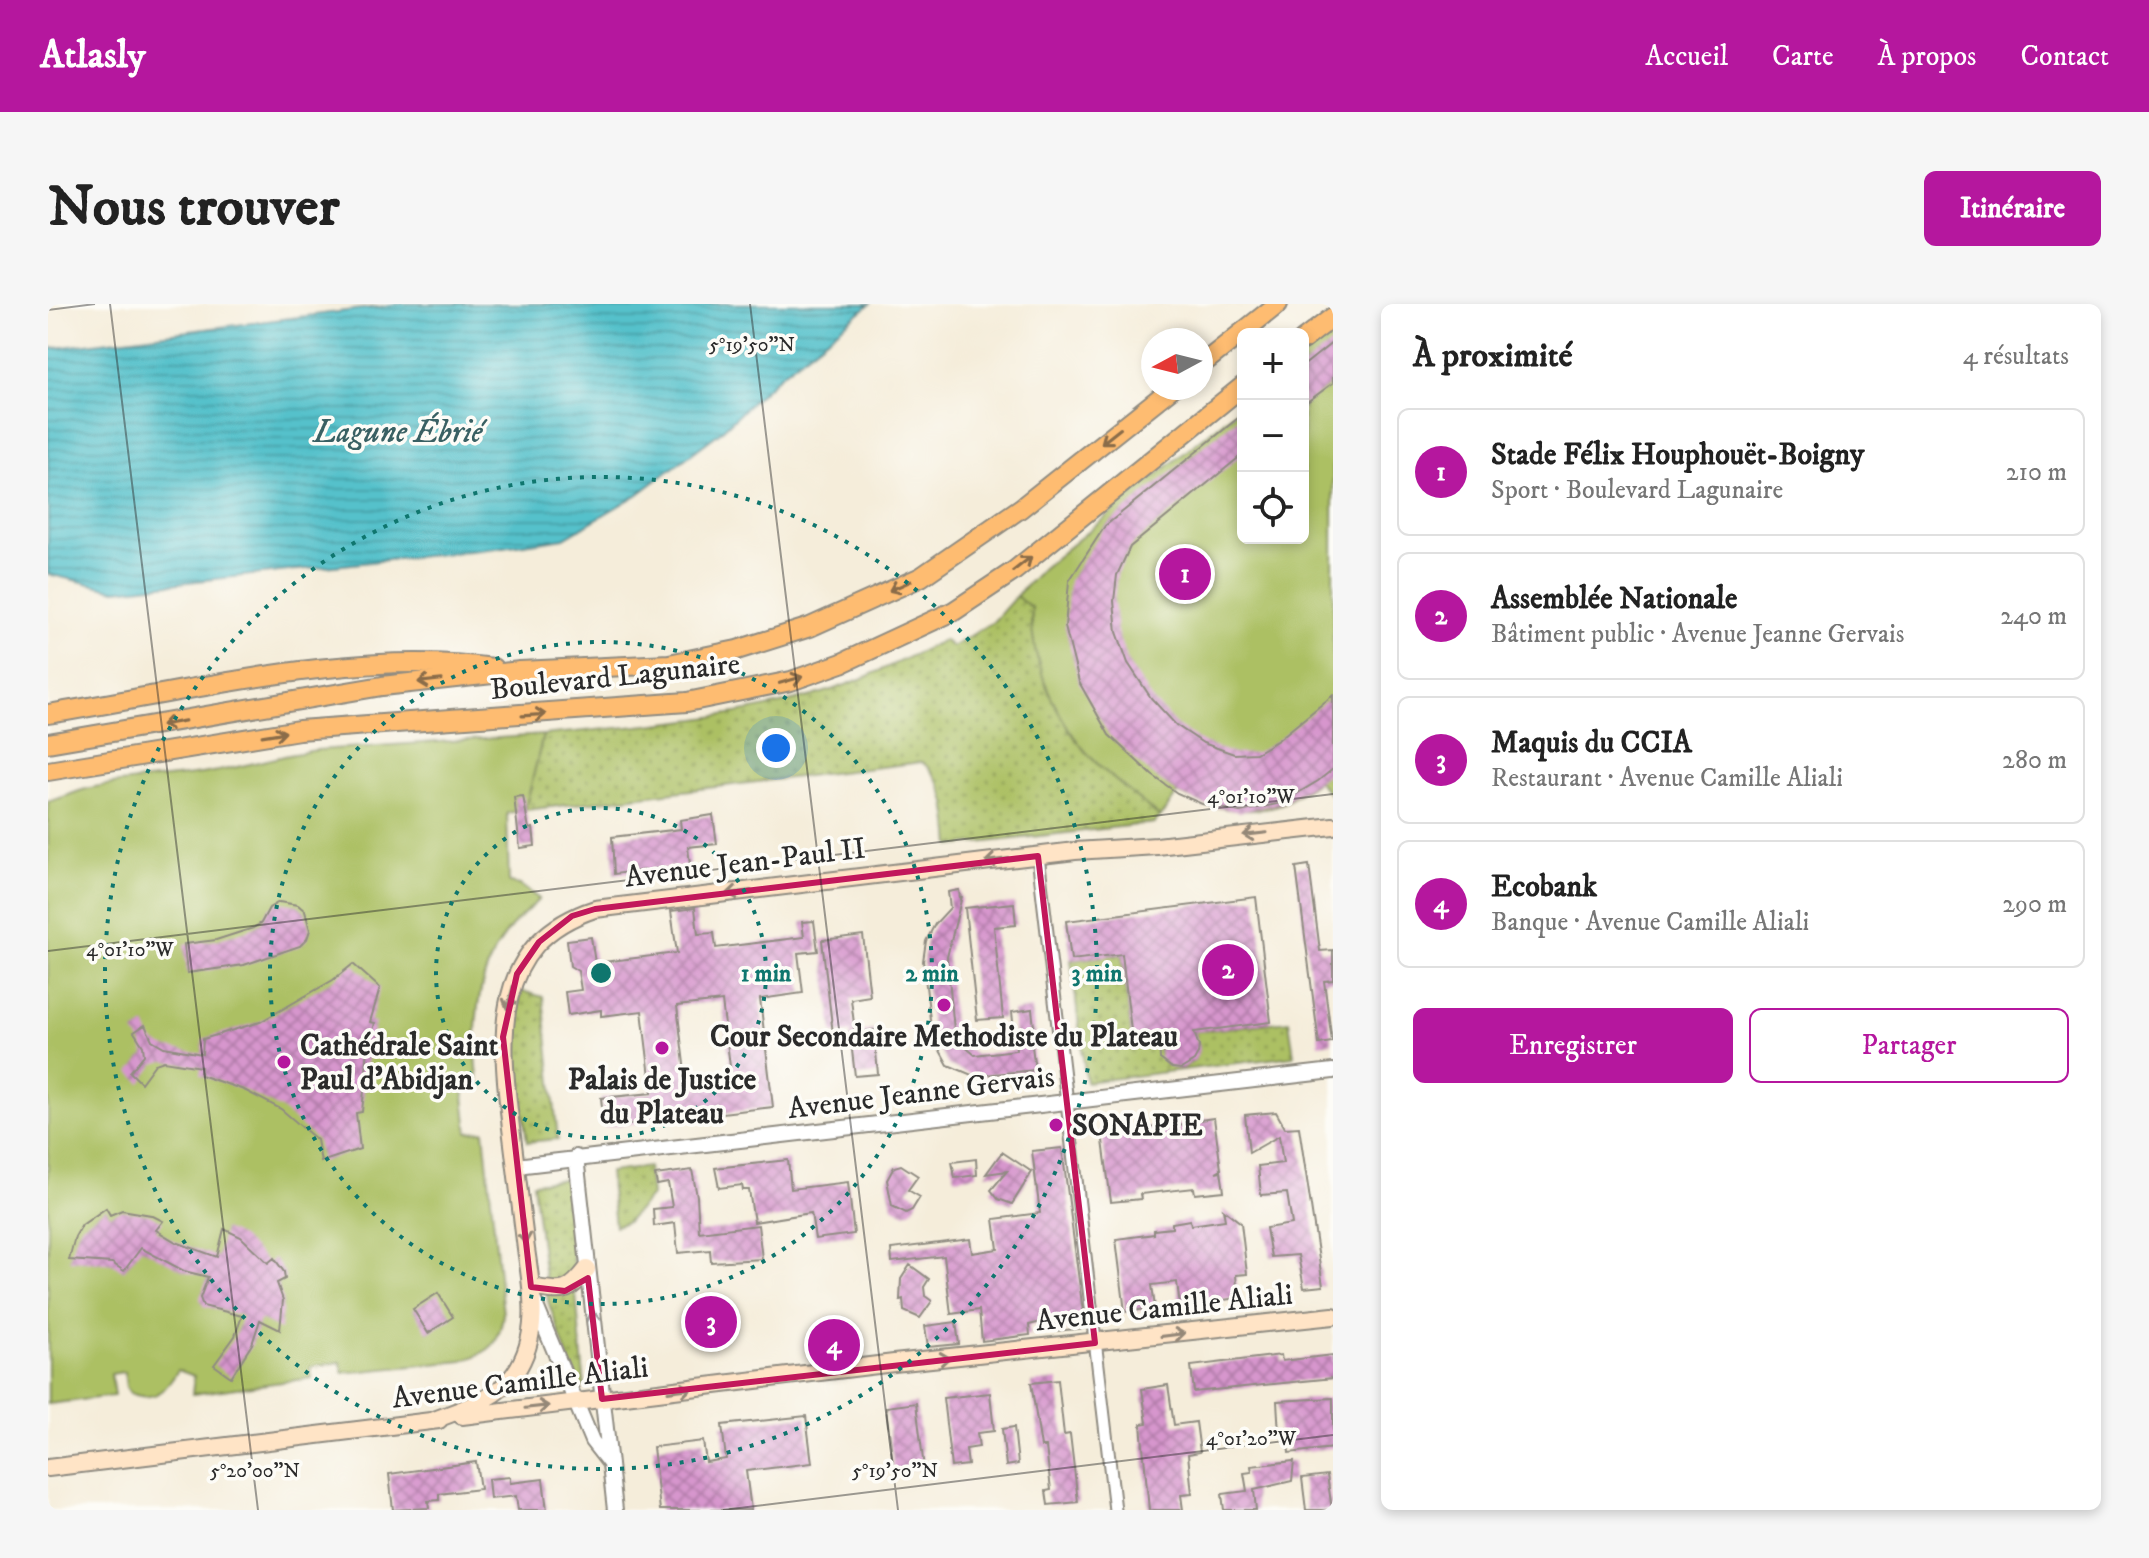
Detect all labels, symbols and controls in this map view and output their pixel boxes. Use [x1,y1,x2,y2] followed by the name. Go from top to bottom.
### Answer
[40,32,146,80] text: Atlasly
[1645,39,1728,74] text: Accueil
[1772,39,1834,74] text: Carte
[1878,39,1976,74] text: À propos
[2020,39,2109,74] text: Contact
[1924,171,2101,246] button: Itinéraire
[48,173,339,243] text: Nous trouver
[1141,328,1213,400] north arrow
[1237,328,1309,544] map controls
[1237,328,1309,400] button: +
[709,333,795,358] text: 5°19'50"N
[1413,335,1573,377] text: À proximité
[1963,340,2069,373] text: 4 résultats
[1237,400,1309,472] button: −
[312,412,488,453] water label: Lagune Ébrié
[1101,428,1122,445] one-way arrow
[1491,437,1864,474] text: Stade Félix Houphouët-Boigny
[1436,456,1446,489] text: 1
[2006,456,2067,489] text: 210 m
[1237,472,1309,544] button: locate
[1491,474,1783,507] text: Sport · Boulevard Lagunaire
[1159,544,1211,604] pin: 1
[1011,556,1032,573] one-way arrow
[888,580,912,595] one-way arrow
[1491,581,1737,618] text: Assemblée Nationale
[1435,600,1447,633] text: 2
[2000,600,2067,633] text: 240 m
[1491,618,1904,651] text: Bâtiment public · Avenue Jeanne Gervais
[488,646,742,709] street label: Boulevard Lagunaire
[777,672,803,687] one-way arrow
[417,674,444,689] one-way arrow
[520,707,547,722] one-way arrow
[161,717,187,732] one-way arrow
[1491,725,1692,762] text: Maquis du CCIA
[261,726,287,741] one-way arrow
[756,728,796,768] your location
[1436,744,1446,777] text: 3
[2002,744,2067,777] text: 280 m
[1491,762,1843,795] text: Restaurant · Avenue Camille Aliali
[1207,785,1295,810] text: 4°01'10"W
[1243,827,1269,842] one-way arrow
[623,830,868,897] street label: Avenue Jean-Paul II
[984,853,1011,868] one-way arrow
[1491,869,1597,906] text: Ecobank
[726,884,753,899] one-way arrow
[1434,888,1448,921] text: 4
[2002,888,2067,921] text: 290 m
[1491,906,1809,939] text: Banque · Avenue Camille Aliali
[86,938,174,963] text: 4°01'10"W
[1202,940,1254,1000] pin: 2
[587,959,615,987] centre of rings
[741,959,792,989] text: 1 min
[905,959,959,989] text: 2 min
[1072,959,1123,989] text: 3 min
[501,985,516,1011] one-way arrow
[935,996,953,1014] marker: Cour Secondaire Methodiste du Plateau
[1413,1008,1733,1083] button: Enregistrer
[1749,1008,2069,1083] button: Partager
[710,1019,1178,1056] place label: Cour Secondaire Methodiste du Plateau
[300,1028,499,1099] place label: Cathédrale Saint Paul d'Abidjan
[653,1039,671,1057] marker: Palais de Justice du Plateau
[275,1053,293,1071] marker: Cathédrale Saint Paul d'Abidjan
[786,1059,1057,1128] street label: Avenue Jeanne Gervais
[568,1062,757,1133] place label: Palais de Justice du Plateau
[1072,1108,1203,1145] place label: SONAPIE
[1047,1116,1065,1134] marker: SONAPIE
[517,1218,532,1245] one-way arrow
[1034,1277,1294,1340] street label: Avenue Camille Aliali
[685,1292,737,1352] pin: 3
[586,1309,601,1336] one-way arrow
[808,1315,860,1375] pin: 4
[1159,1327,1186,1342] one-way arrow
[390,1349,650,1418] street label: Avenue Camille Aliali
[924,1351,951,1366] one-way arrow
[666,1382,693,1397] one-way arrow
[523,1399,550,1414] one-way arrow
[1206,1427,1297,1452] text: 4°01'20"W
[210,1459,300,1484] text: 5°20'00"N
[852,1459,938,1484] text: 5°19'50"N

